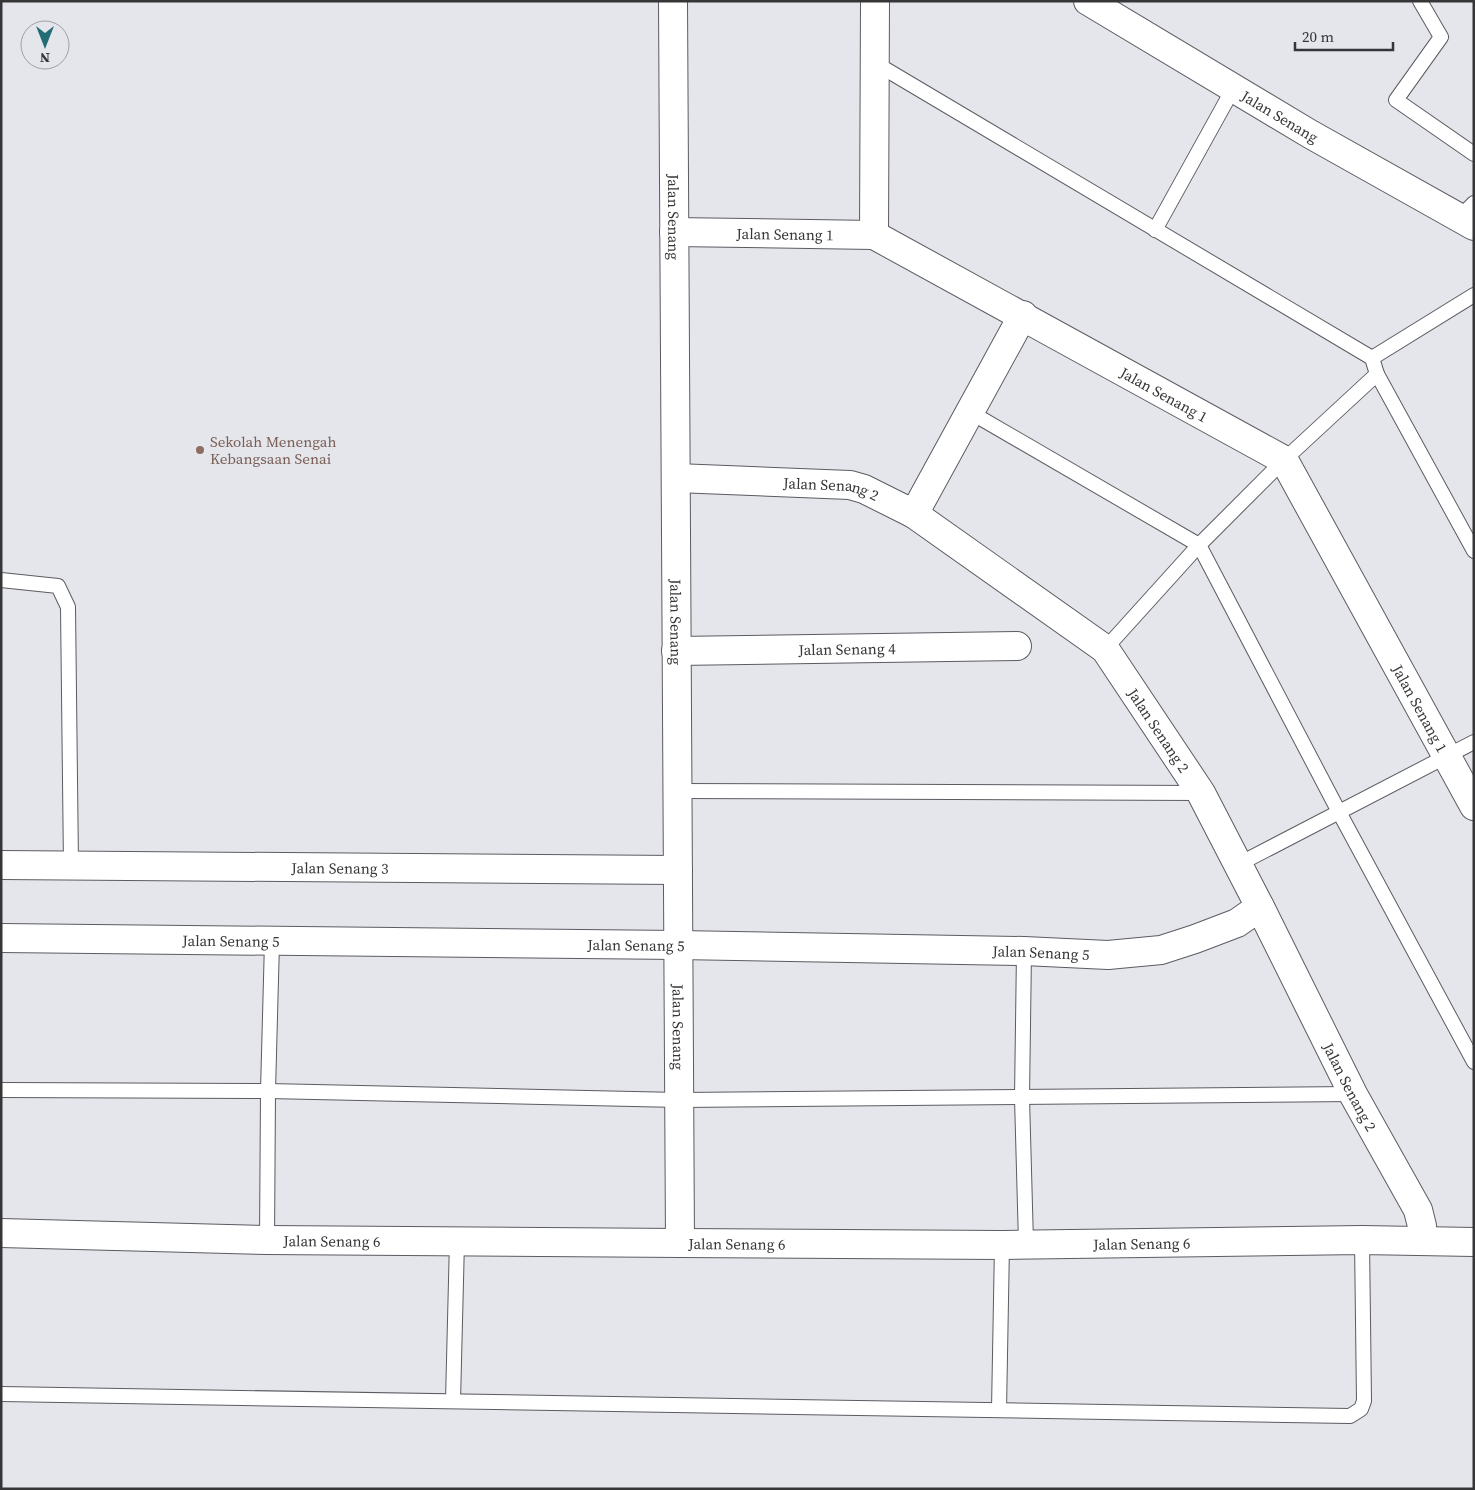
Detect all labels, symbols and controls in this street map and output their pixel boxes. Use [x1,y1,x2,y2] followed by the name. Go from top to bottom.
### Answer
[20,20,70,70] north arrow
[1295,20,1392,52] scale bar
[1302,26,1334,47] text: 20 m
[40,48,50,68] text: N
[1237,84,1323,147] street label: Jalan Senang
[663,173,685,260] street label: Jalan Senang
[735,222,834,245] street label: Jalan Senang 1
[1116,361,1212,427] street label: Jalan Senang 1
[210,431,336,469] place label: Sekolah Menengah Kebangsaan Senai
[194,444,206,456] marker: Sekolah Menengah Kebangsaan Senai
[782,472,883,506] street label: Jalan Senang 2
[666,578,687,665] street label: Jalan Senang
[797,637,896,660] street label: Jalan Senang 4
[1387,660,1453,756] street label: Jalan Senang 1
[1123,683,1195,776] street label: Jalan Senang 2
[290,857,389,878] street label: Jalan Senang 3
[181,929,280,951] street label: Jalan Senang 5
[586,934,685,956] street label: Jalan Senang 5
[991,940,1090,965] street label: Jalan Senang 5
[668,983,690,1070] street label: Jalan Senang
[1318,1038,1382,1135] street label: Jalan Senang 2
[282,1230,381,1251] street label: Jalan Senang 6
[1092,1232,1191,1254] street label: Jalan Senang 6
[687,1233,786,1254] street label: Jalan Senang 6

